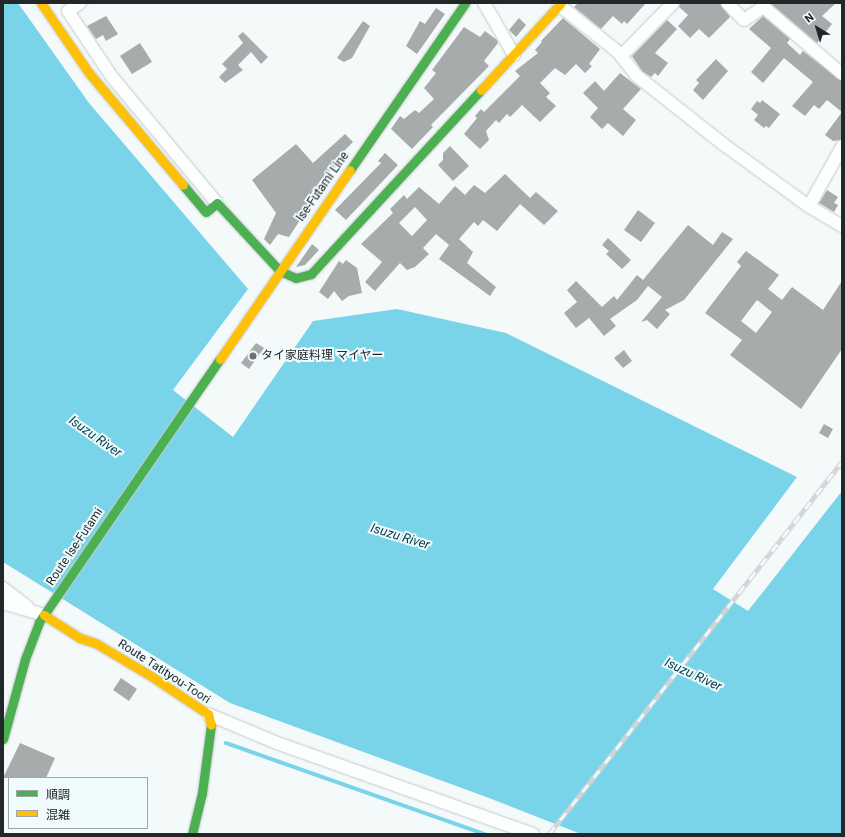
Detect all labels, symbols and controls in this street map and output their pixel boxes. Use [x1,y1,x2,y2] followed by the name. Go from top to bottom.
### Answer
[797,8,837,48] north arrow
[802,11,816,26] text: N
[294,149,352,225] street label: Ise-Futami Line
[261,349,384,363] place label: タイ家庭料理 マイヤー
[248,351,258,361] marker: タイ家庭料理 マイヤー
[65,413,125,461] water label: Isuzu River
[44,506,106,588] street label: Route Ise-Futami
[369,521,431,553] water label: Isuzu River
[115,637,213,707] street label: Route Tatityou-Toori
[662,655,724,695] water label: Isuzu River
[8,777,148,829] legend
[46,788,70,802] text: 順調
[46,808,70,822] text: 混雑

